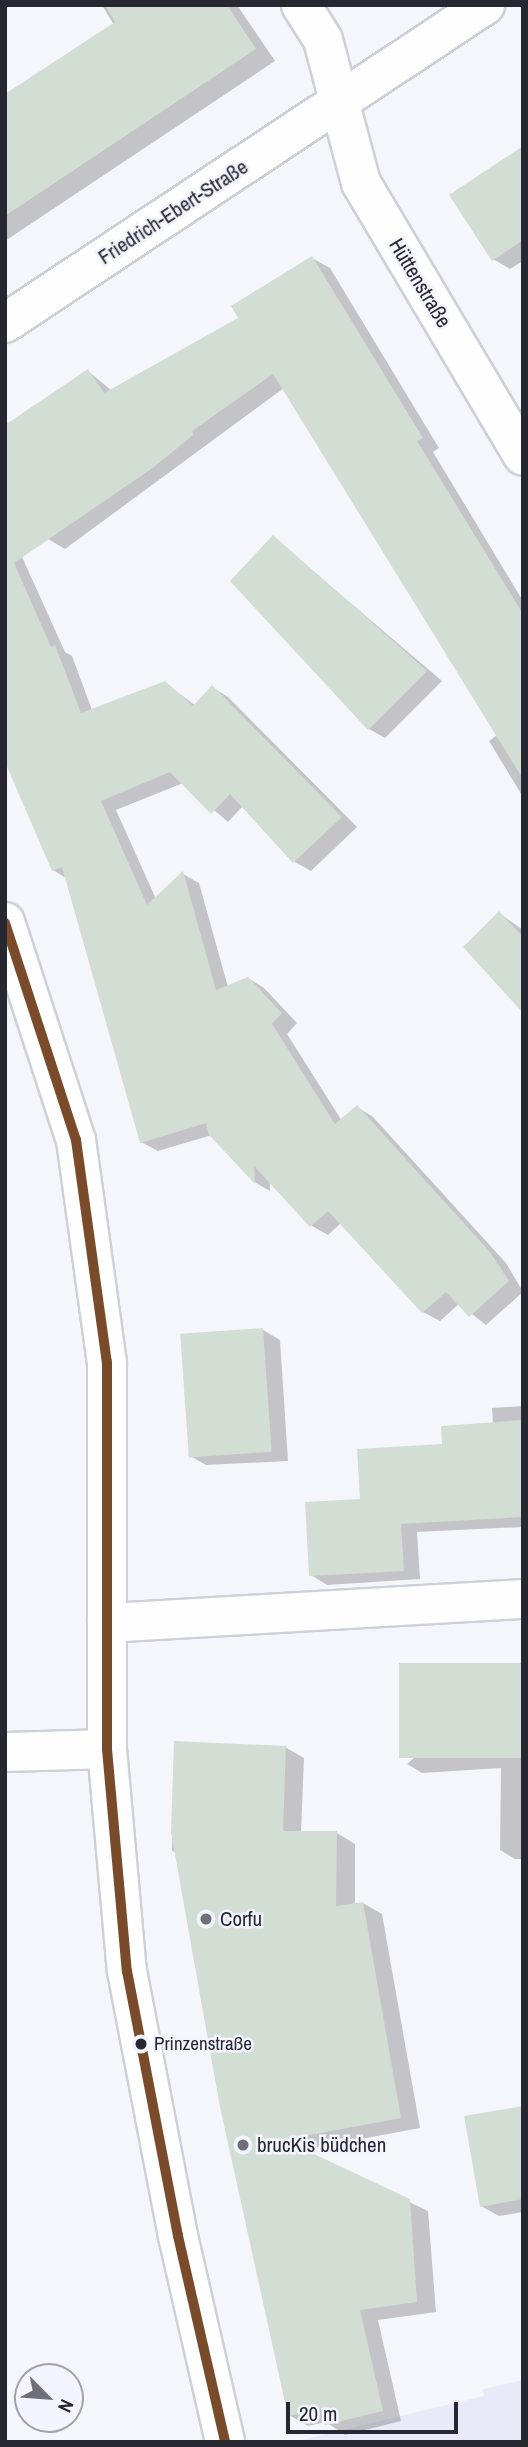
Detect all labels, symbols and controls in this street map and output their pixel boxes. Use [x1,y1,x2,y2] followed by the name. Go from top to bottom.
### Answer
[94,154,252,270] street label: Friedrich-Ebert-Straße
[384,234,456,332] street label: Hüttenstraße
[220,1906,262,1932] place label: Corfu
[198,1911,214,1927] marker: Corfu
[154,2033,252,2055] place label: Prinzenstraße
[134,2037,148,2051] marker: Prinzenstraße
[257,2132,386,2158] place label: brucKis büdchen
[235,2137,251,2153] marker: brucKis büdchen
[14,2363,84,2433] north arrow
[290,2388,462,2432] scale bar
[52,2395,80,2417] text: N
[299,2399,337,2428] text: 20 m

